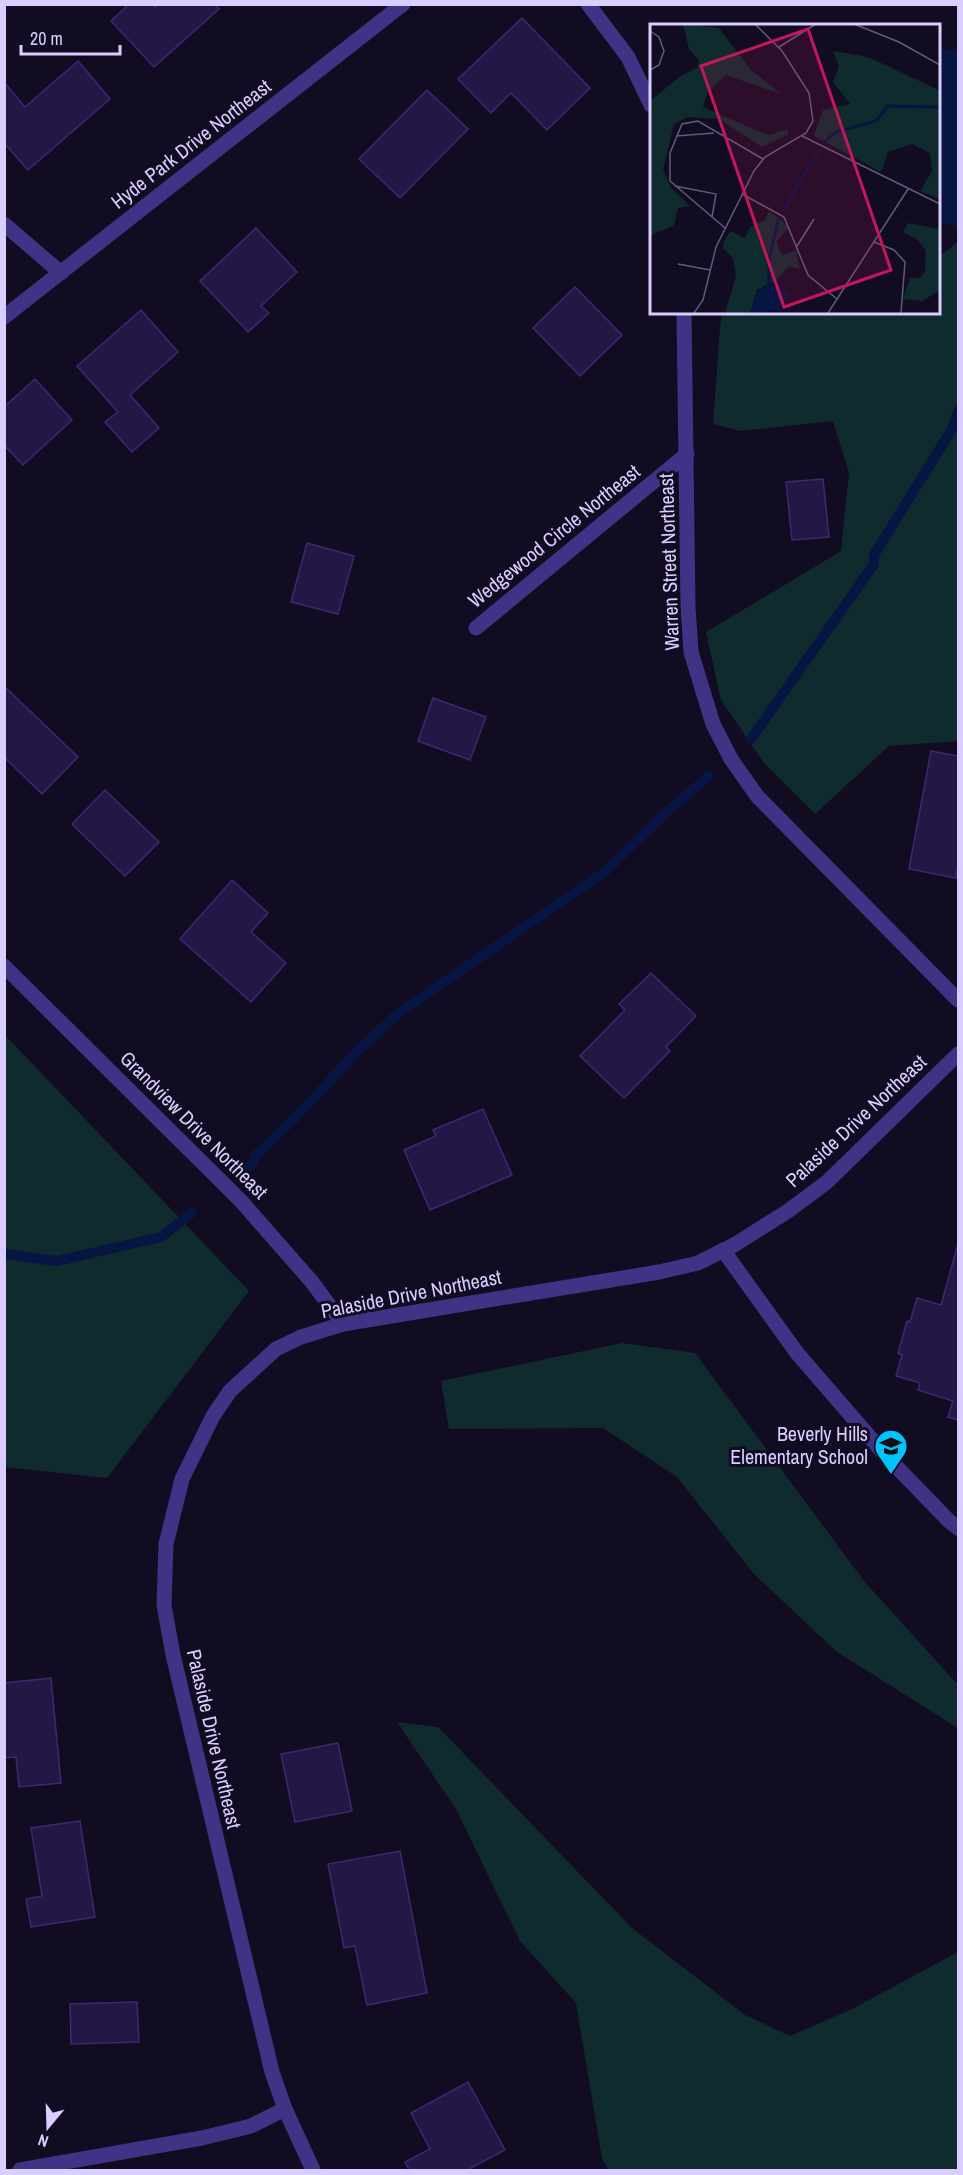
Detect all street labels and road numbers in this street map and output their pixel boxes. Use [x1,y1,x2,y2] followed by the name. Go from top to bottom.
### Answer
[105,72,277,215] street label: Hyde Park Drive Northeast
[462,458,646,613] street label: Wedgewood Circle Northeast
[652,473,685,651] street label: Warren Street Northeast
[115,1045,274,1205] street label: Grandview Drive Northeast
[779,1048,932,1193] street label: Palaside Drive Northeast
[318,1263,504,1324] street label: Palaside Drive Northeast
[181,1647,248,1832] street label: Palaside Drive Northeast

